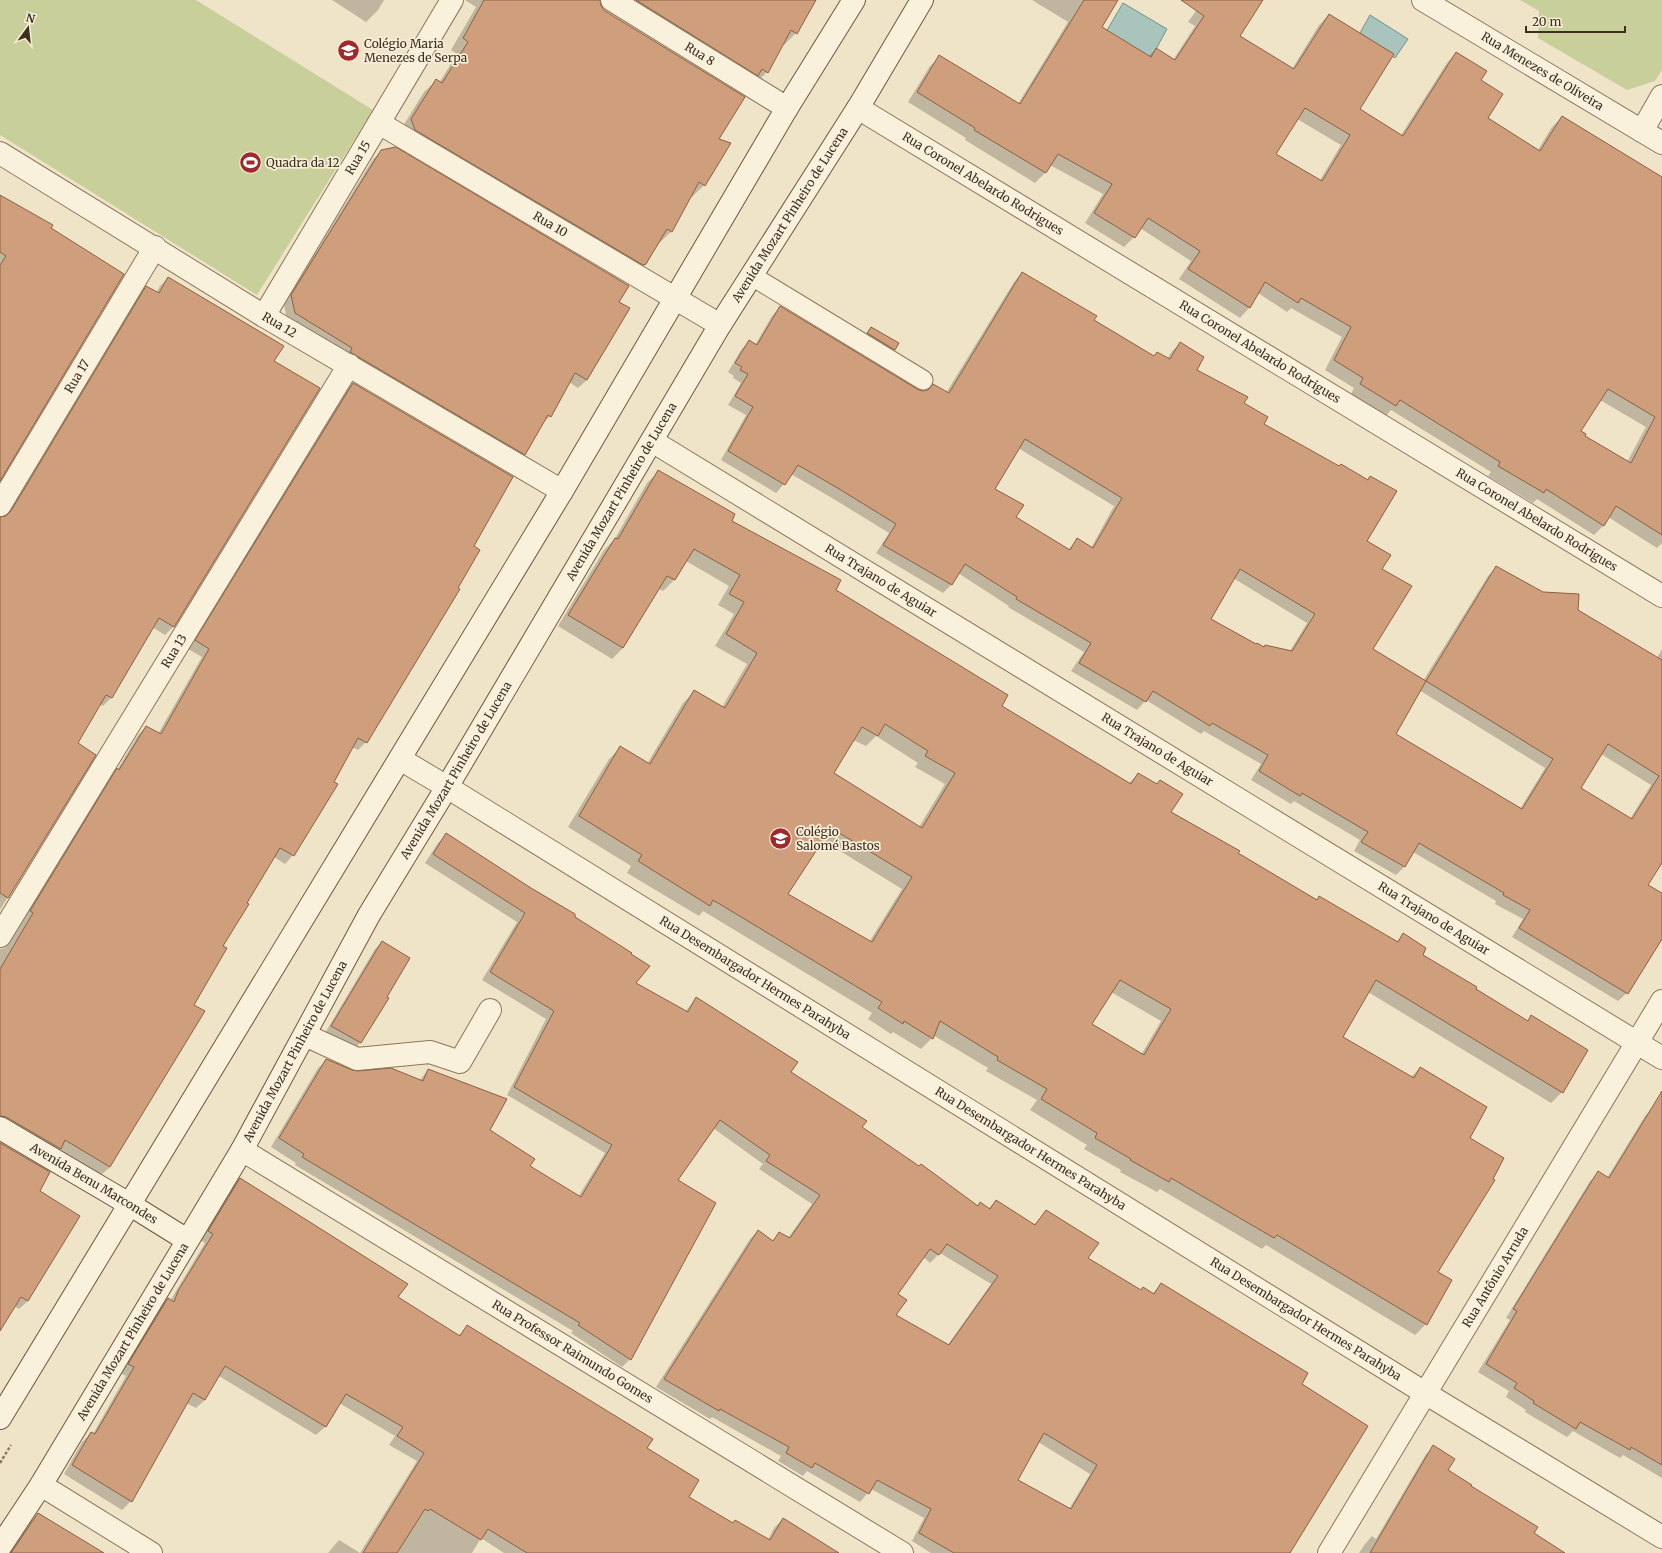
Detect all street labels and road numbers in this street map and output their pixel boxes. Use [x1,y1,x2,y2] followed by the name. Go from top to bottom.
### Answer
[1479,29,1607,114] street label: Rua Menezes de Oliveira
[682,39,718,68] street label: Rua 8
[728,124,851,306] street label: Avenida Mozart Pinheiro de Lucena
[900,129,1067,238] street label: Rua Coronel Abelardo Rodrigues
[342,138,374,177] street label: Rua 15
[530,208,571,240] street label: Rua 10
[1177,297,1344,406] street label: Rua Coronel Abelardo Rodrigues
[260,309,299,340] street label: Rua 12
[61,356,93,396] street label: Rua 17
[562,399,680,584] street label: Avenida Mozart Pinheiro de Lucena
[1454,465,1621,574] street label: Rua Coronel Abelardo Rodrigues
[822,540,940,620] street label: Rua Trajano de Aguiar
[158,631,190,670] street label: Rua 13
[396,678,515,863] street label: Avenida Mozart Pinheiro de Lucena
[1099,709,1217,789] street label: Rua Trajano de Aguiar
[1375,878,1493,958] street label: Rua Trajano de Aguiar
[657,913,854,1043] street label: Rua Desembargador Hermes Parahyba
[239,957,350,1146] street label: Avenida Mozart Pinheiro de Lucena
[932,1083,1129,1213] street label: Rua Desembargador Hermes Parahyba
[27,1139,161,1227] street label: Avenida Benu Marcondes
[1459,1223,1531,1330] street label: Rua Antônio Arruda
[73,1240,192,1424] street label: Avenida Mozart Pinheiro de Lucena
[1208,1254,1405,1384] street label: Rua Desembargador Hermes Parahyba
[489,1296,656,1406] street label: Rua Professor Raimundo Gomes

